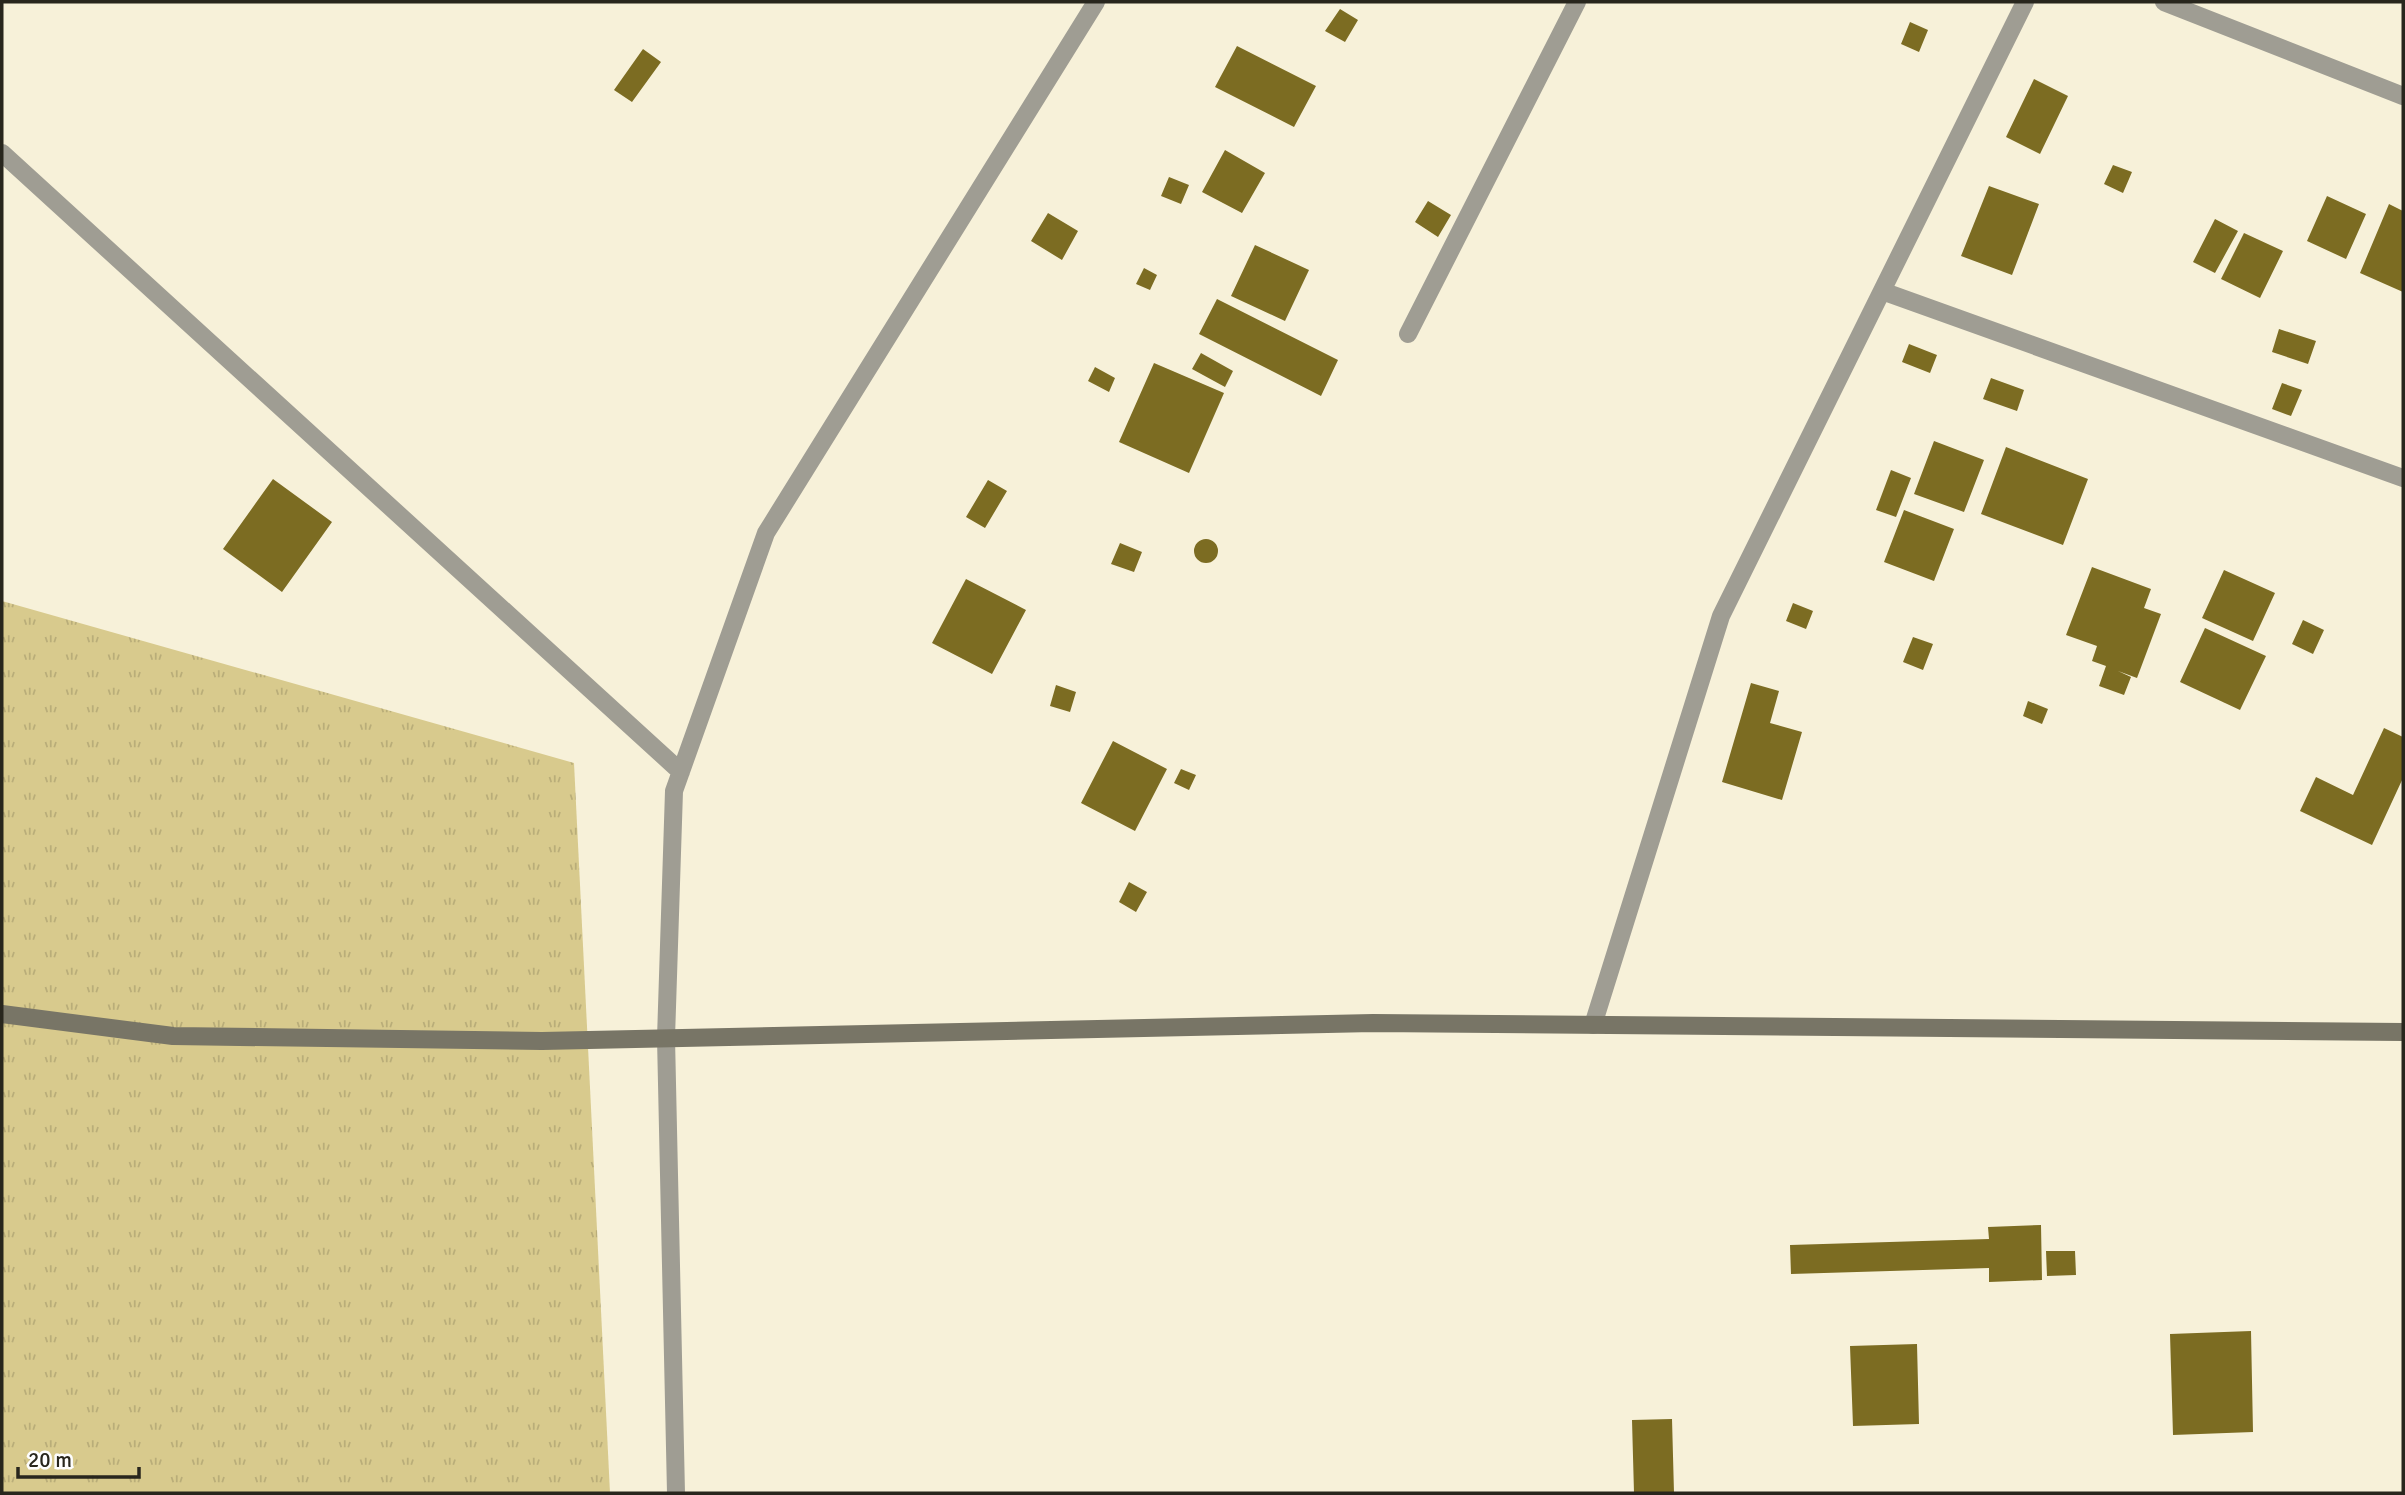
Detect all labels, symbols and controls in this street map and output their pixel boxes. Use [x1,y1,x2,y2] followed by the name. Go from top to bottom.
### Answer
[18,1436,138,1480] scale bar
[28,1447,72,1473] text: 20 m

